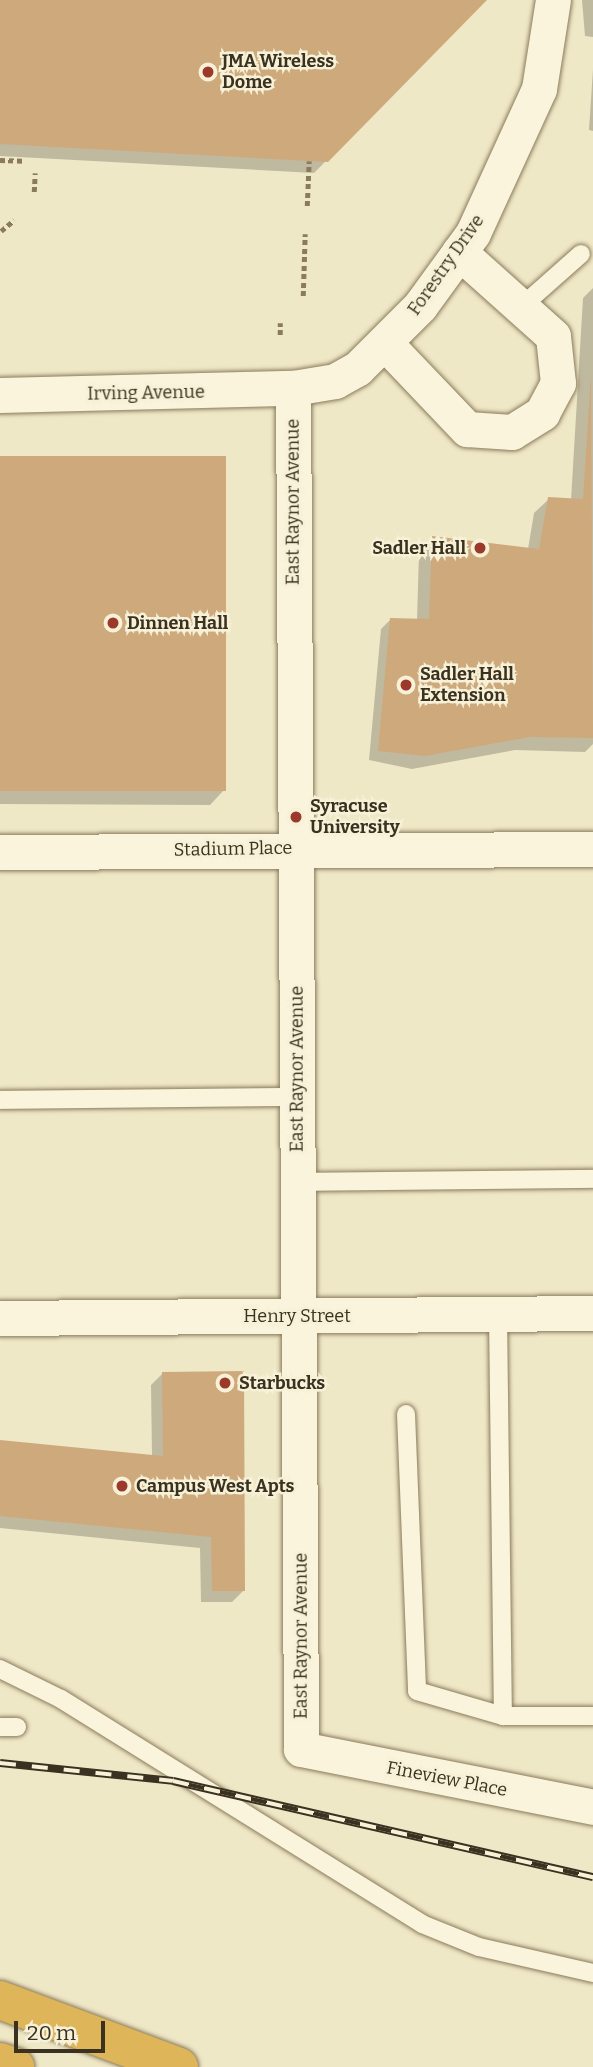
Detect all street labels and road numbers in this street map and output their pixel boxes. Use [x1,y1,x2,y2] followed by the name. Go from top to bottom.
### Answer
[403,211,489,319] street label: Forestry Drive
[87,381,205,405] street label: Irving Avenue
[282,419,304,585] street label: East Raynor Avenue
[173,837,293,861] street label: Stadium Place
[286,986,308,1152] street label: East Raynor Avenue
[243,1305,351,1327] street label: Henry Street
[290,1553,312,1719] street label: East Raynor Avenue
[385,1757,509,1801] street label: Fineview Place

